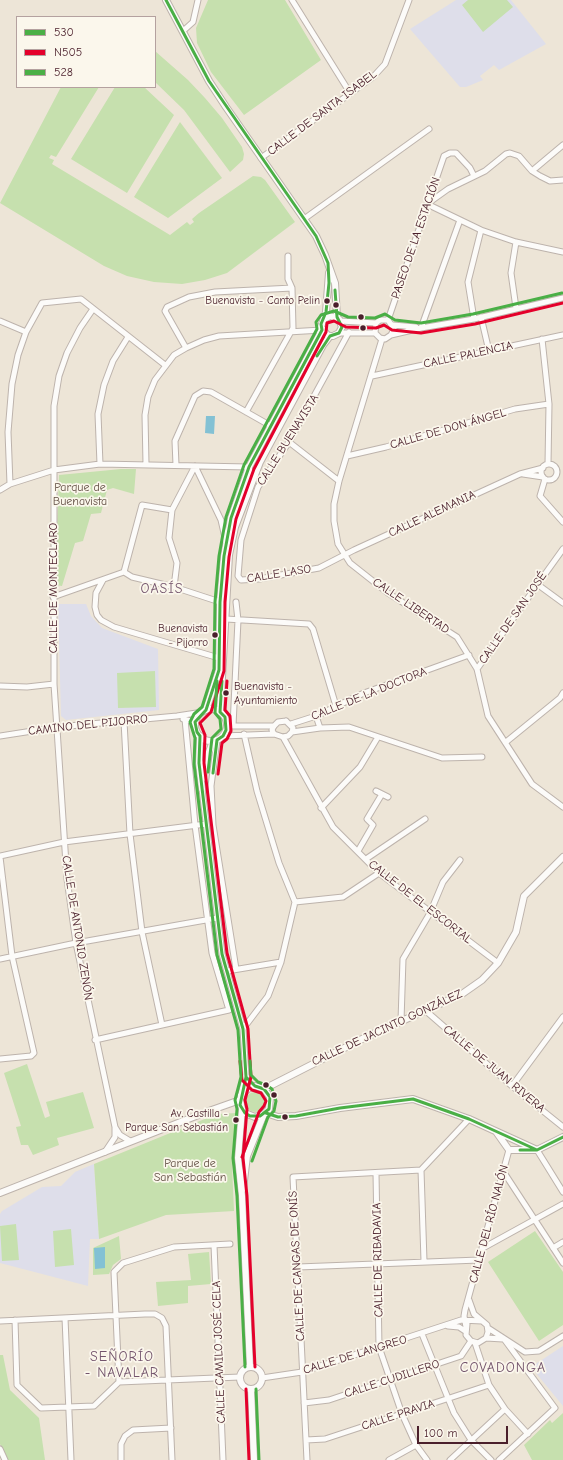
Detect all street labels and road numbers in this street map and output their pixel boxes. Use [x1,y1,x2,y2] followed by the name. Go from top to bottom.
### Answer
[265,67,379,159] street label: CALLE DE SANTA ISABEL
[388,175,444,301] street label: PASEO DE LA ESTACIÓN
[422,339,514,371] street label: CALLE PALENCIA
[254,392,322,488] street label: CALLE BUENAVISTA
[388,406,508,452] street label: CALLE DE DON ÁNGEL
[386,488,478,540] street label: CALLE ALEMANIA
[47,523,61,653] street label: CALLE DE MONTECLARO
[246,562,312,586] street label: CALLE LASO
[476,569,550,667] street label: CALLE DE SAN JOSÉ
[370,575,452,637] street label: CALLE LIBERTAD
[309,664,429,724] street label: CALLE DE LA DOCTORA
[27,712,149,738] street label: CAMINO DEL PIJORRO
[58,855,96,1001] street label: CALLE DE ANTONIO ZENÓN
[365,857,475,947] street label: CALLE DE EL ESCORIAL
[309,987,465,1069] street label: CALLE DE JACINTO GONZÁLEZ
[440,1022,548,1116] street label: CALLE DE JUAN RIVERA
[466,1163,512,1285] street label: CALLE DEL RÍO NALÓN
[286,1190,308,1342] street label: CALLE DE CANGAS DE ONÍS
[370,1203,386,1317] street label: CALLE DE RIBADAVIA
[209,1280,229,1424] street label: CALLE CAMILO JOSÉ CELA
[301,1332,409,1378] street label: CALLE DE LANGREO
[343,1357,441,1401] street label: CALLE CUDILLERO
[360,1396,436,1434] street label: CALLE PRAVIA

